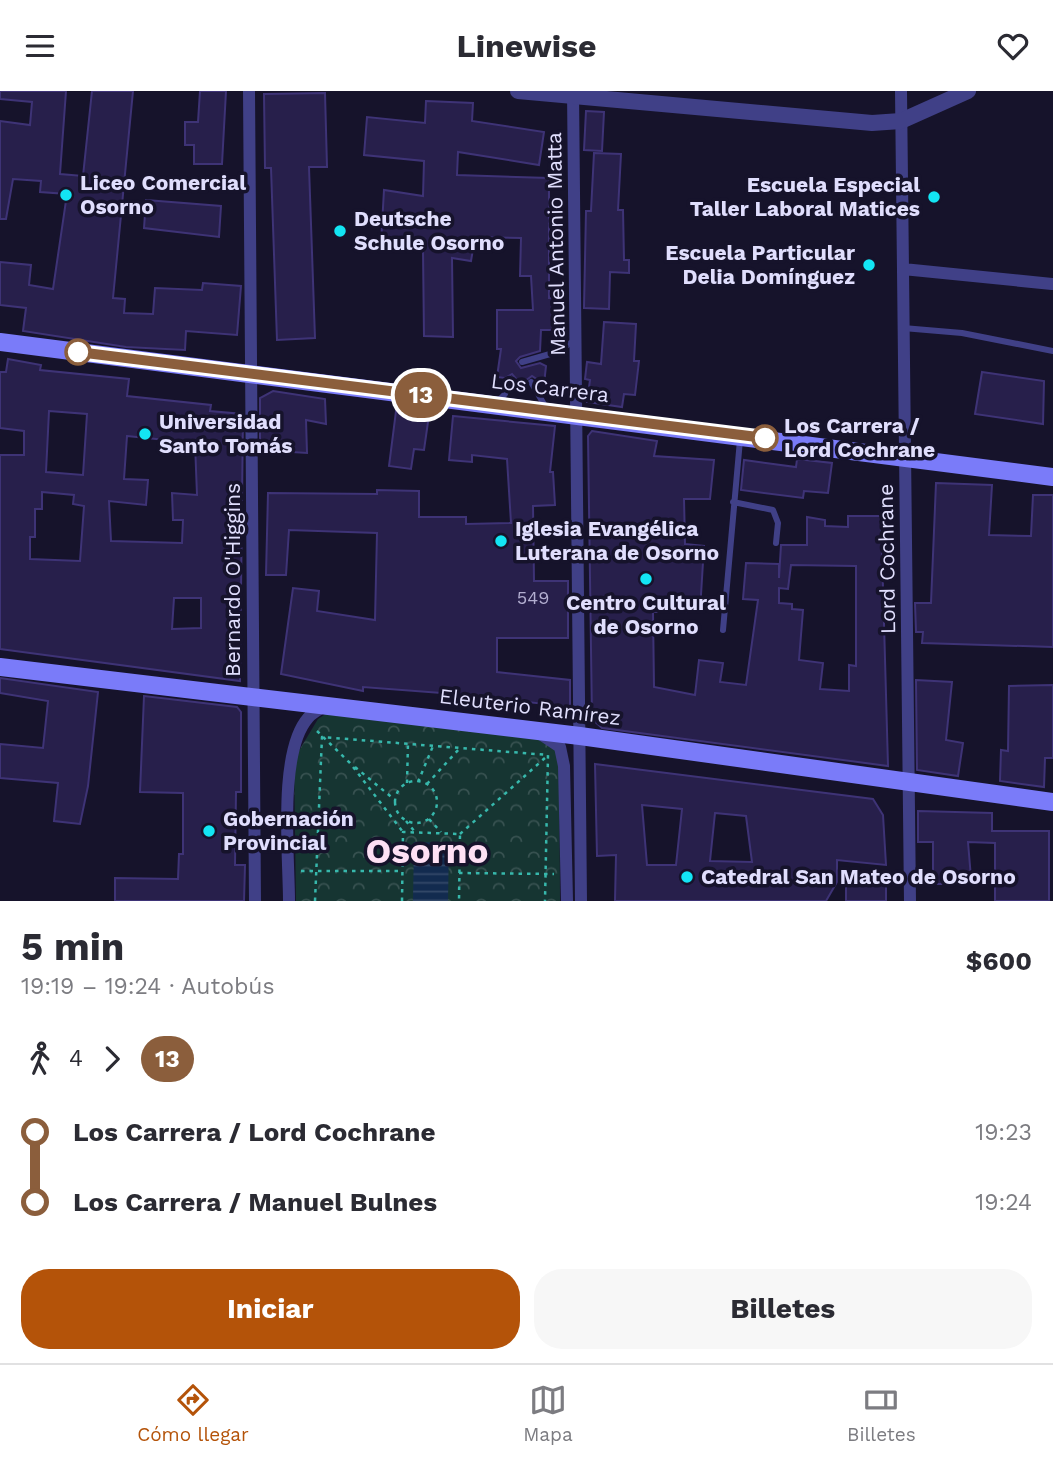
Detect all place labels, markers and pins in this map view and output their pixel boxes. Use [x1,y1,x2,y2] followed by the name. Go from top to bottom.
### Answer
[80,170,246,219] place label: Liceo Comercial Osorno
[690,172,920,221] place label: Escuela Especial Taller Laboral Matices
[58,187,74,203] marker: Liceo Comercial Osorno
[926,189,942,205] marker: Escuela Especial Taller Laboral Matices
[354,206,504,255] place label: Deutsche Schule Osorno
[332,223,348,239] marker: Deutsche Schule Osorno
[665,240,855,289] place label: Escuela Particular Delia Domínguez
[861,257,877,273] marker: Escuela Particular Delia Domínguez
[65,339,91,365] unlabelled marker
[159,409,292,458] place label: Universidad Santo Tomás
[784,413,935,462] place label: Los Carrera / Lord Cochrane
[752,425,778,451] marker: Los Carrera / Lord Cochrane
[137,426,153,442] marker: Universidad Santo Tomás
[515,516,719,565] place label: Iglesia Evangélica Luterana de Osorno
[493,533,509,549] marker: Iglesia Evangélica Luterana de Osorno
[638,571,654,587] marker: Centro Cultural de Osorno
[566,590,726,639] place label: Centro Cultural de Osorno
[223,806,354,855] place label: Gobernación Provincial
[201,823,217,839] marker: Gobernación Provincial
[701,864,1016,889] place label: Catedral San Mateo de Osorno
[679,869,695,885] marker: Catedral San Mateo de Osorno

